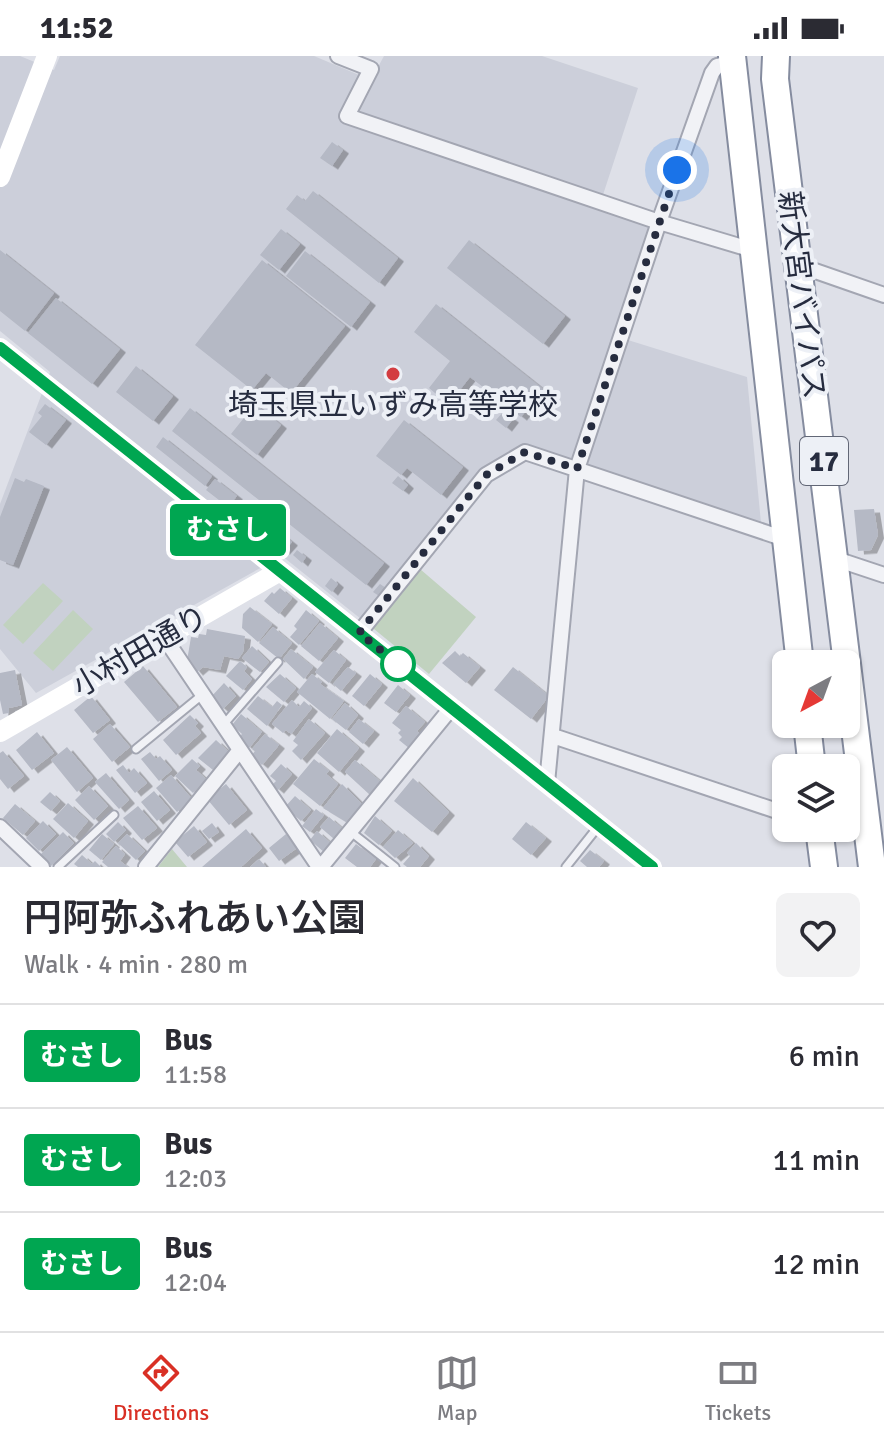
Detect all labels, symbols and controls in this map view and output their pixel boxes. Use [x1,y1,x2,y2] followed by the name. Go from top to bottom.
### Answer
[40,10,114,47] text: 11:52
[657,150,697,190] your location
[770,189,833,401] street label: 新大宮バイパス
[384,365,402,383] marker: 埼玉県立いずみ高等学校
[228,387,558,424] place label: 埼玉県立いずみ高等学校
[800,437,848,485] road number: 17
[182,504,274,556] line badge: むさし
[186,513,270,547] text: むさし
[66,598,214,705] street label: 小村田通り
[381,647,415,681] unlabelled marker
[772,650,860,738] north arrow
[772,650,860,842] map controls
[772,754,860,842] button: layers
[776,893,860,977] button: heart
[24,895,366,942] text: 円阿弥ふれあい公園
[24,949,248,981] text: Walk · 4 min · 280 m
[164,1022,212,1059] text: Bus
[789,1038,860,1075] text: 6 min
[40,1039,124,1073] text: むさし
[164,1059,227,1091] text: 11:58
[164,1126,212,1163] text: Bus
[773,1142,860,1179] text: 11 min
[40,1143,124,1177] text: むさし
[164,1163,227,1195] text: 12:03
[164,1230,212,1267] text: Bus
[773,1246,860,1283] text: 12 min
[40,1247,124,1281] text: むさし
[164,1267,227,1299] text: 12:04
[113,1351,209,1426] tab: Directions
[435,1351,479,1426] tab: Map
[705,1351,771,1426] tab: Tickets

